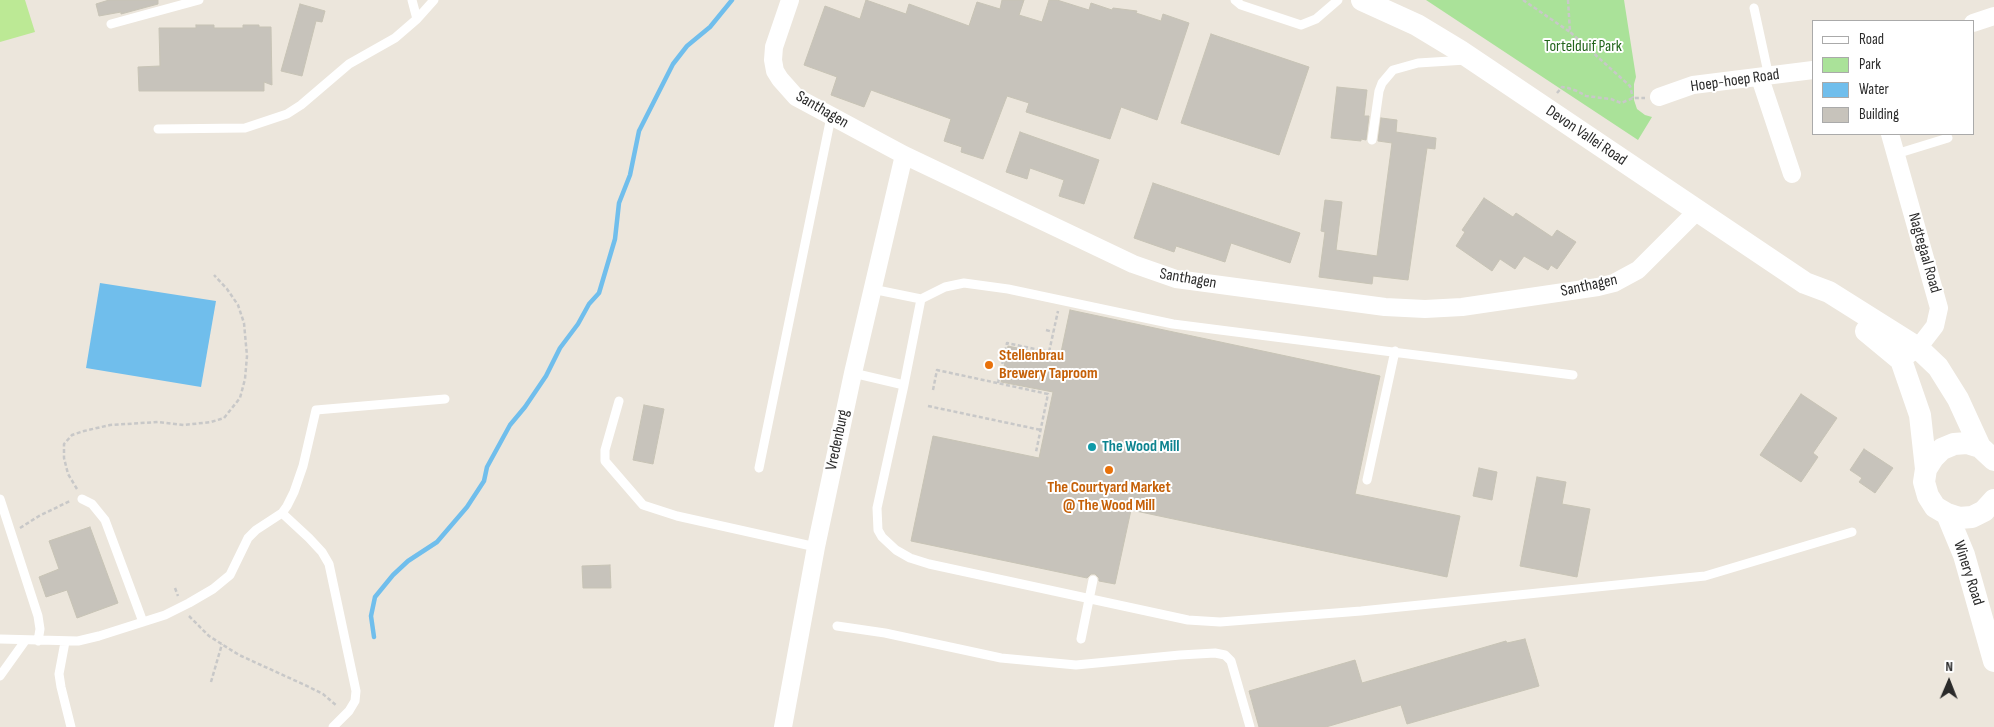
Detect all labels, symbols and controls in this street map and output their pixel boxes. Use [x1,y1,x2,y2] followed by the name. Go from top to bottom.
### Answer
[1812,20,1974,135] legend
[1859,30,1884,49] text: Road
[1544,37,1622,57] park label: Tortelduif Park
[1859,55,1881,74] text: Park
[1689,65,1781,97] street label: Hoep-hoep Road
[1859,80,1889,99] text: Water
[792,87,852,133] street label: Santhagen
[1542,102,1630,170] street label: Devon Vallei Road
[1859,105,1899,124] text: Building
[1903,211,1945,295] street label: Nagtegaal Road
[1158,265,1218,293] street label: Santhagen
[1559,271,1619,301] street label: Santhagen
[999,346,1098,384] place label: Stellenbrau Brewery Taproom
[983,359,995,371] marker: Stellenbrau Brewery Taproom
[822,408,854,472] street label: Vredenburg
[1102,437,1179,457] place label: The Wood Mill
[1086,441,1098,453] marker: The Wood Mill
[1103,464,1115,476] marker: The Courtyard Market @ The Wood Mill
[1047,478,1171,516] place label: The Courtyard Market @ The Wood Mill
[1949,538,1987,608] street label: Winery Road
[1924,657,1974,707] north arrow
[1945,658,1953,675] text: N

